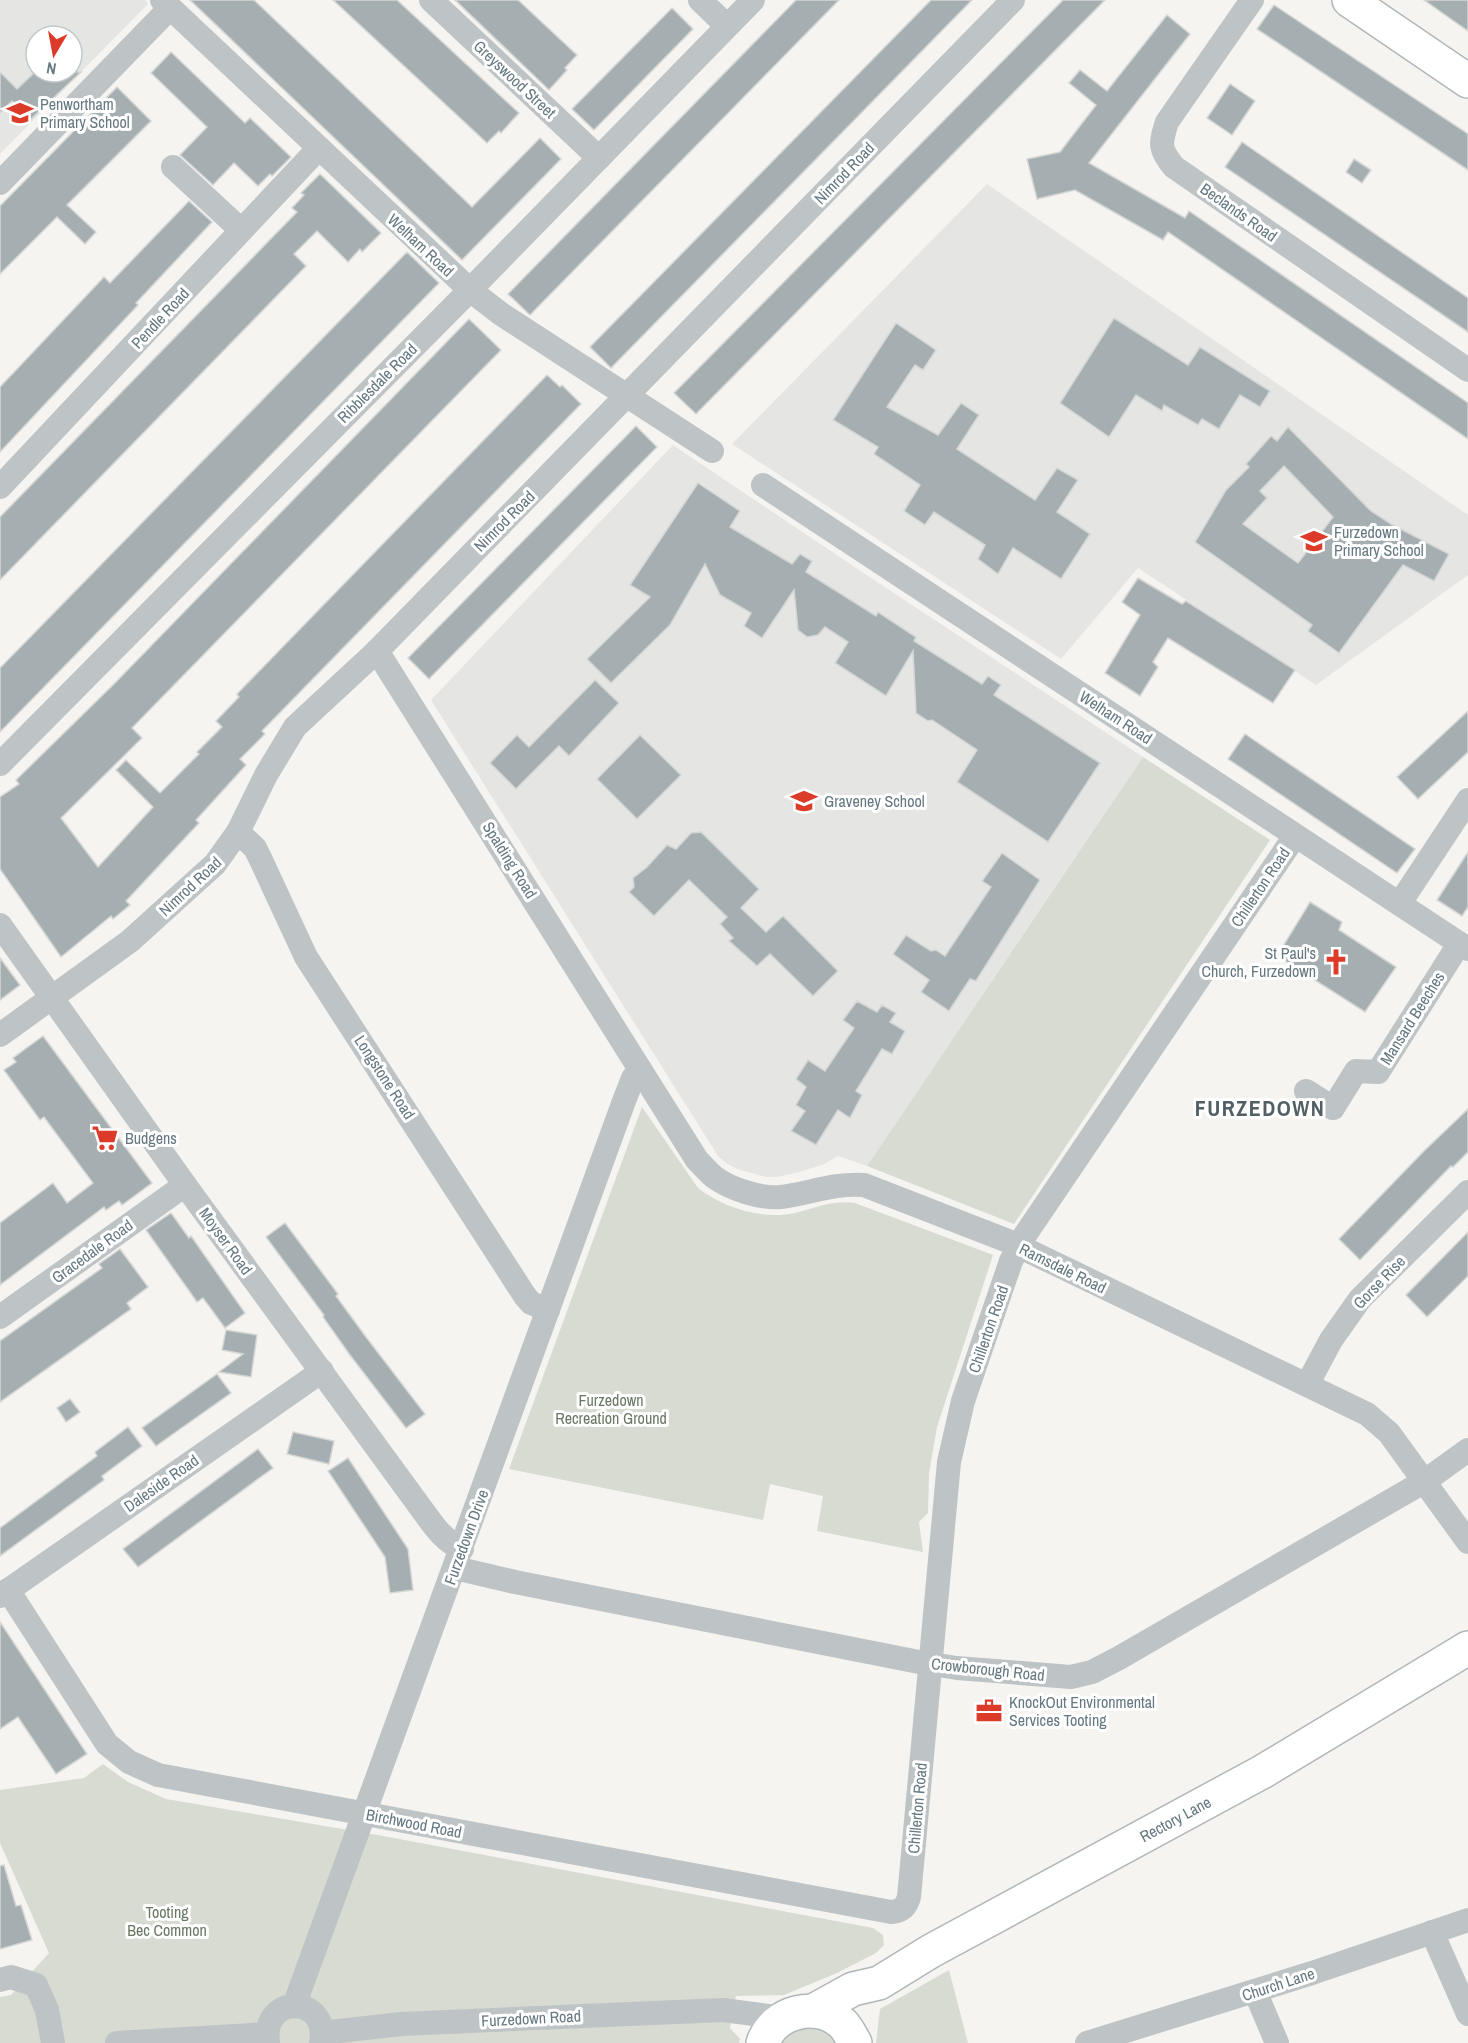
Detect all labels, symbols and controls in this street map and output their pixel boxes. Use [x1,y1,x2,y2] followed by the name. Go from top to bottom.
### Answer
[24,24,84,84] north arrow
[469,35,561,123] street label: Greyswood Street
[45,57,58,80] text: N
[40,93,130,133] place label: Penwortham Primary School
[5,98,35,128] school or university icon: Penwortham Primary School
[809,137,879,209] street label: Nimrod Road
[1196,177,1282,247] street label: Beclands Road
[383,209,459,281] street label: Welham Road
[126,283,194,353] street label: Pendle Road
[332,338,422,428] street label: Ribblesdale Road
[469,486,539,556] street label: Nimrod Road
[1334,521,1424,561] place label: Furzedown Primary School
[1299,526,1329,556] school or university icon: Furzedown Primary School
[1075,685,1157,749] street label: Welham Road
[789,786,819,816] school or university icon: Graveney School
[824,790,925,812] place label: Graveney School
[478,817,542,903] street label: Spalding Road
[1225,843,1295,931] street label: Chillerton Road
[154,851,226,921] street label: Nimrod Road
[1202,942,1316,982] place label: St Paul's Church, Furzedown
[1321,947,1351,977] church icon: St Paul's Church, Furzedown
[1375,967,1449,1069] street label: Mansard Beeches
[350,1031,420,1123] street label: Longstone Road
[1195,1093,1325,1123] district label: FURZEDOWN
[90,1123,120,1153] supermarket icon: Budgens
[125,1127,177,1149] place label: Budgens
[194,1203,258,1279] street label: Moyser Road
[47,1214,137,1288] street label: Gracedale Road
[1016,1237,1110,1299] street label: Ramsdale Road
[1348,1250,1410,1314] street label: Gorse Rise
[963,1282,1013,1376] street label: Chillerton Road
[555,1389,667,1429] park label: Furzedown Recreation Ground
[119,1449,203,1517] street label: Daleside Road
[439,1486,493,1588] street label: Furzedown Drive
[930,1652,1046,1686] street label: Crowborough Road
[1009,1691,1155,1731] place label: KnockOut Environmental Services Tooting
[974,1696,1004,1726] office icon: KnockOut Environmental Services Tooting
[902,1762,932,1854] street label: Chillerton Road
[1136,1791,1215,1847] street label: Rectory Lane
[364,1803,464,1843] street label: Birchwood Road
[127,1901,207,1941] park label: Tooting Bec Common
[1239,1962,1317,2006] street label: Church Lane
[481,2004,581,2032] street label: Furzedown Road

